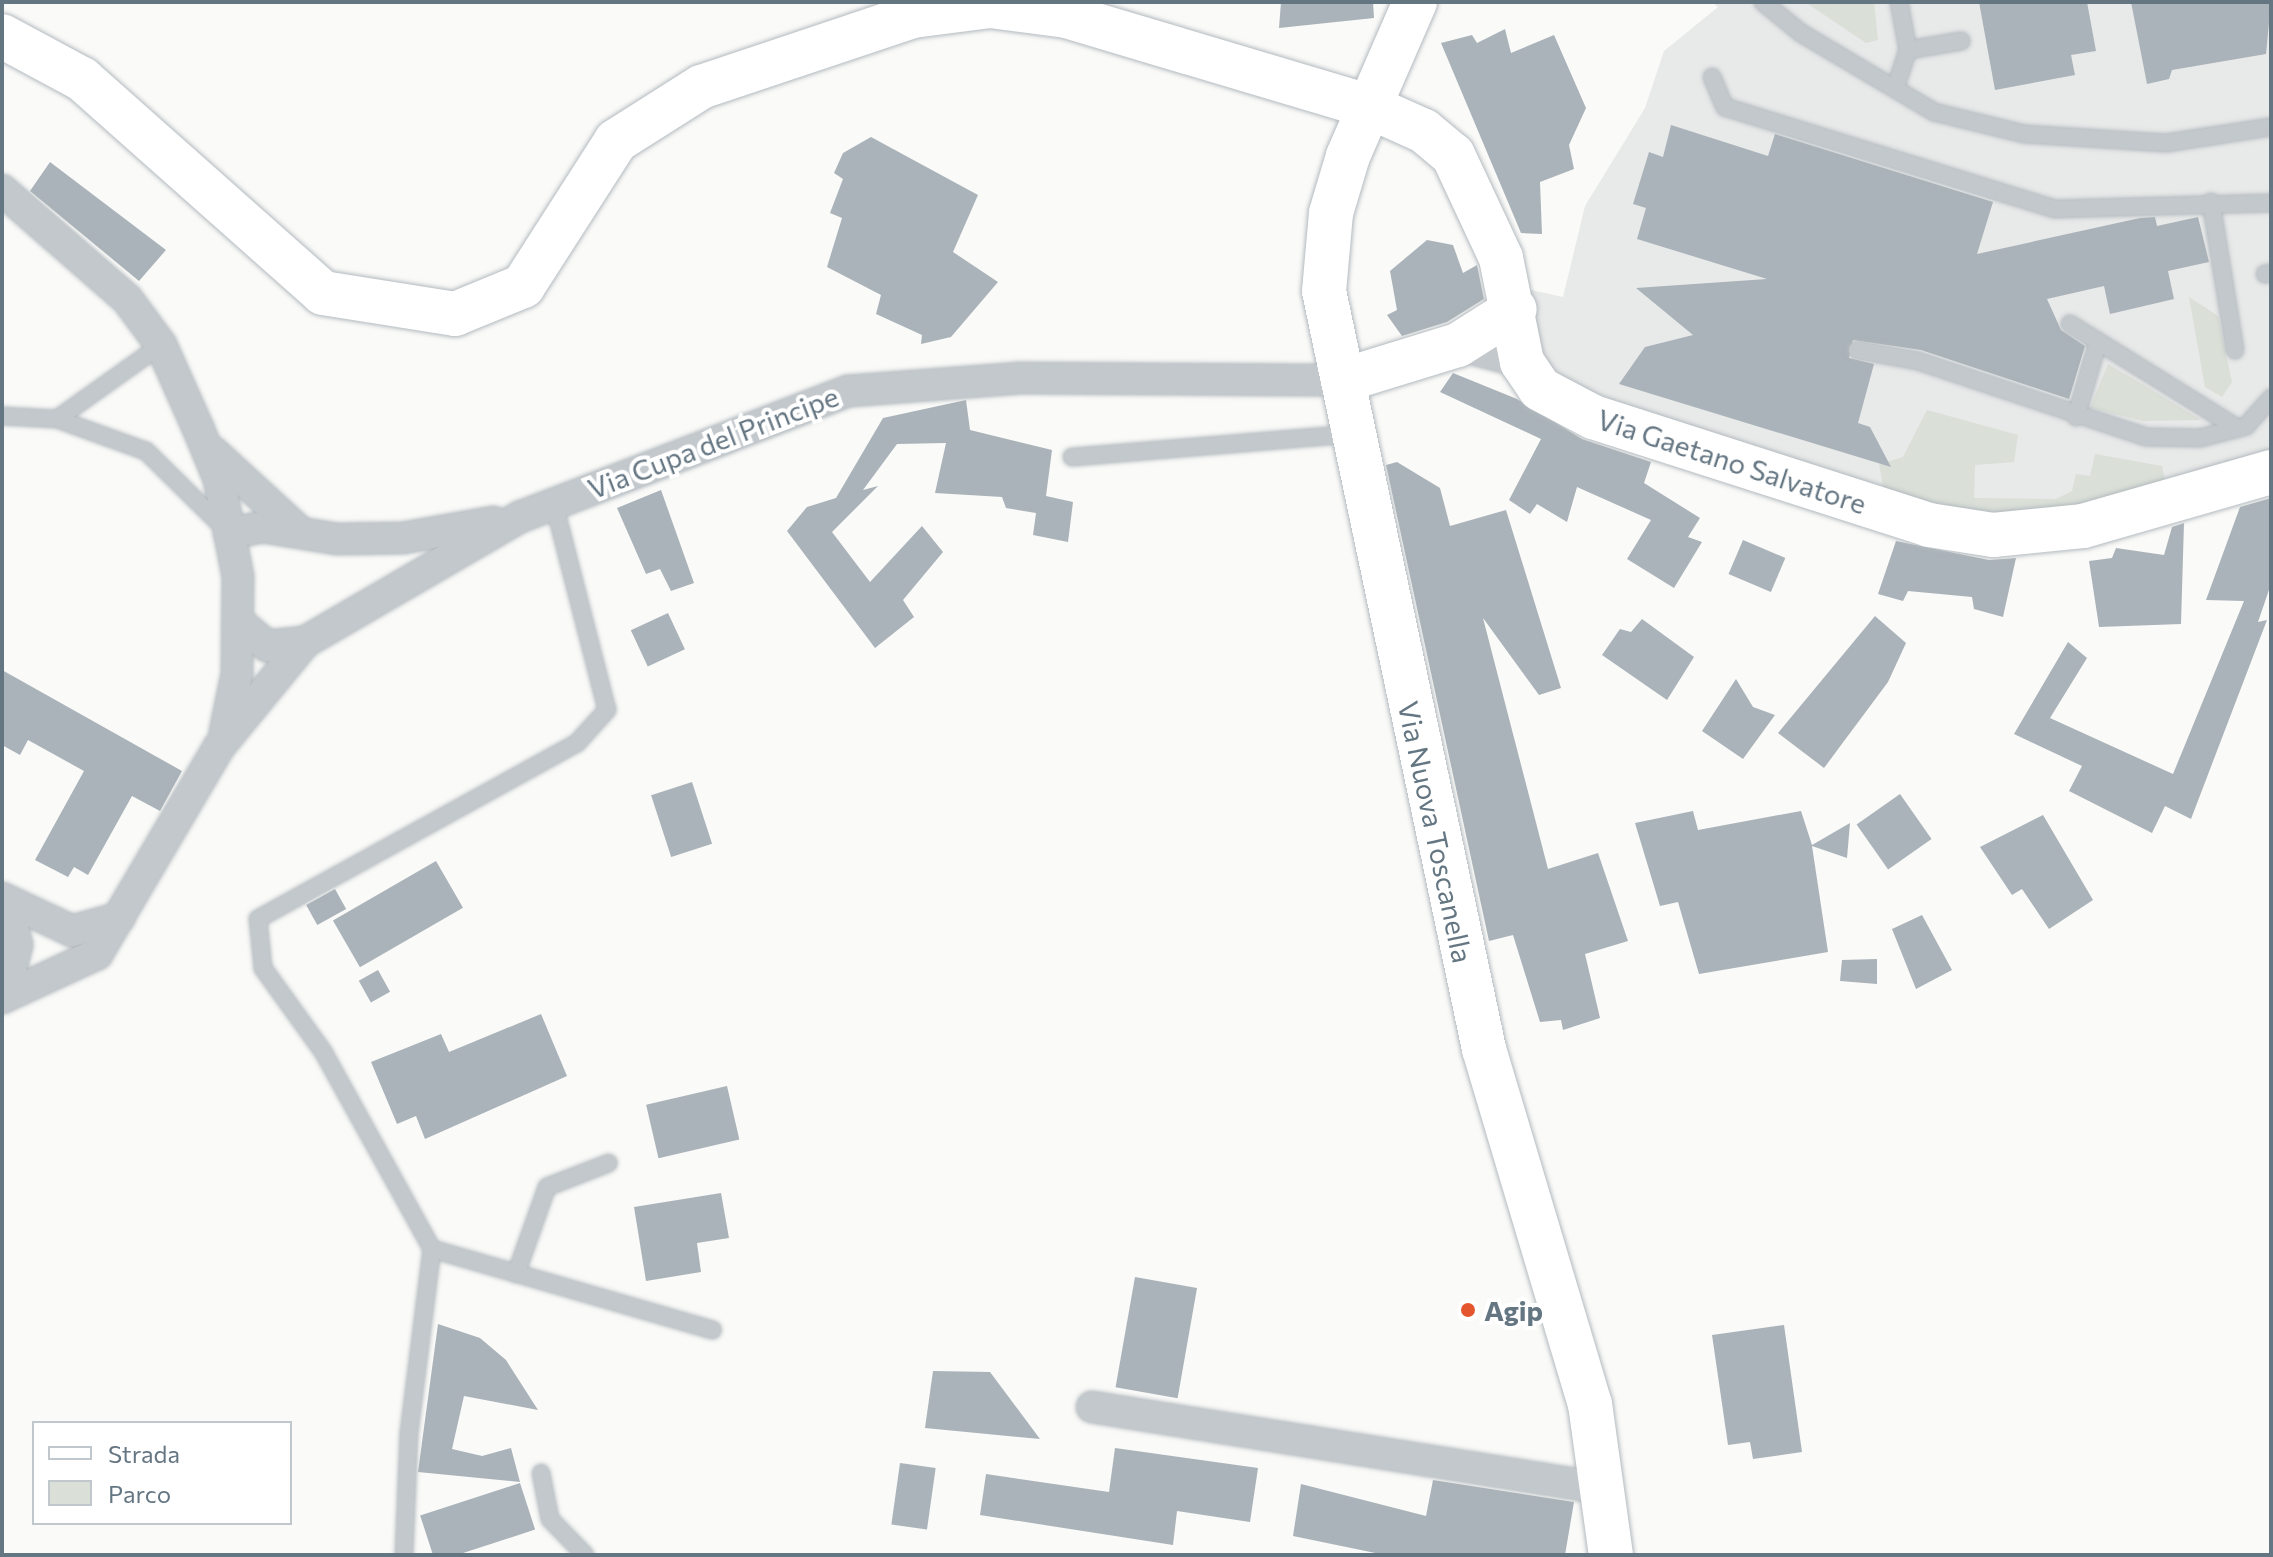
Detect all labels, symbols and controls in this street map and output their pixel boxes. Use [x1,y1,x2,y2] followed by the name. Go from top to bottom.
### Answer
[583,379,843,505] street label: Via Cupa del Principe
[1593,402,1871,520] street label: Via Gaetano Salvatore
[1392,698,1480,966] street label: Via Nuova Toscanella
[1484,1293,1543,1327] place label: Agip
[1459,1301,1477,1319] marker: Agip
[32,1421,292,1525] legend
[108,1439,180,1468] text: Strada
[108,1479,171,1508] text: Parco

